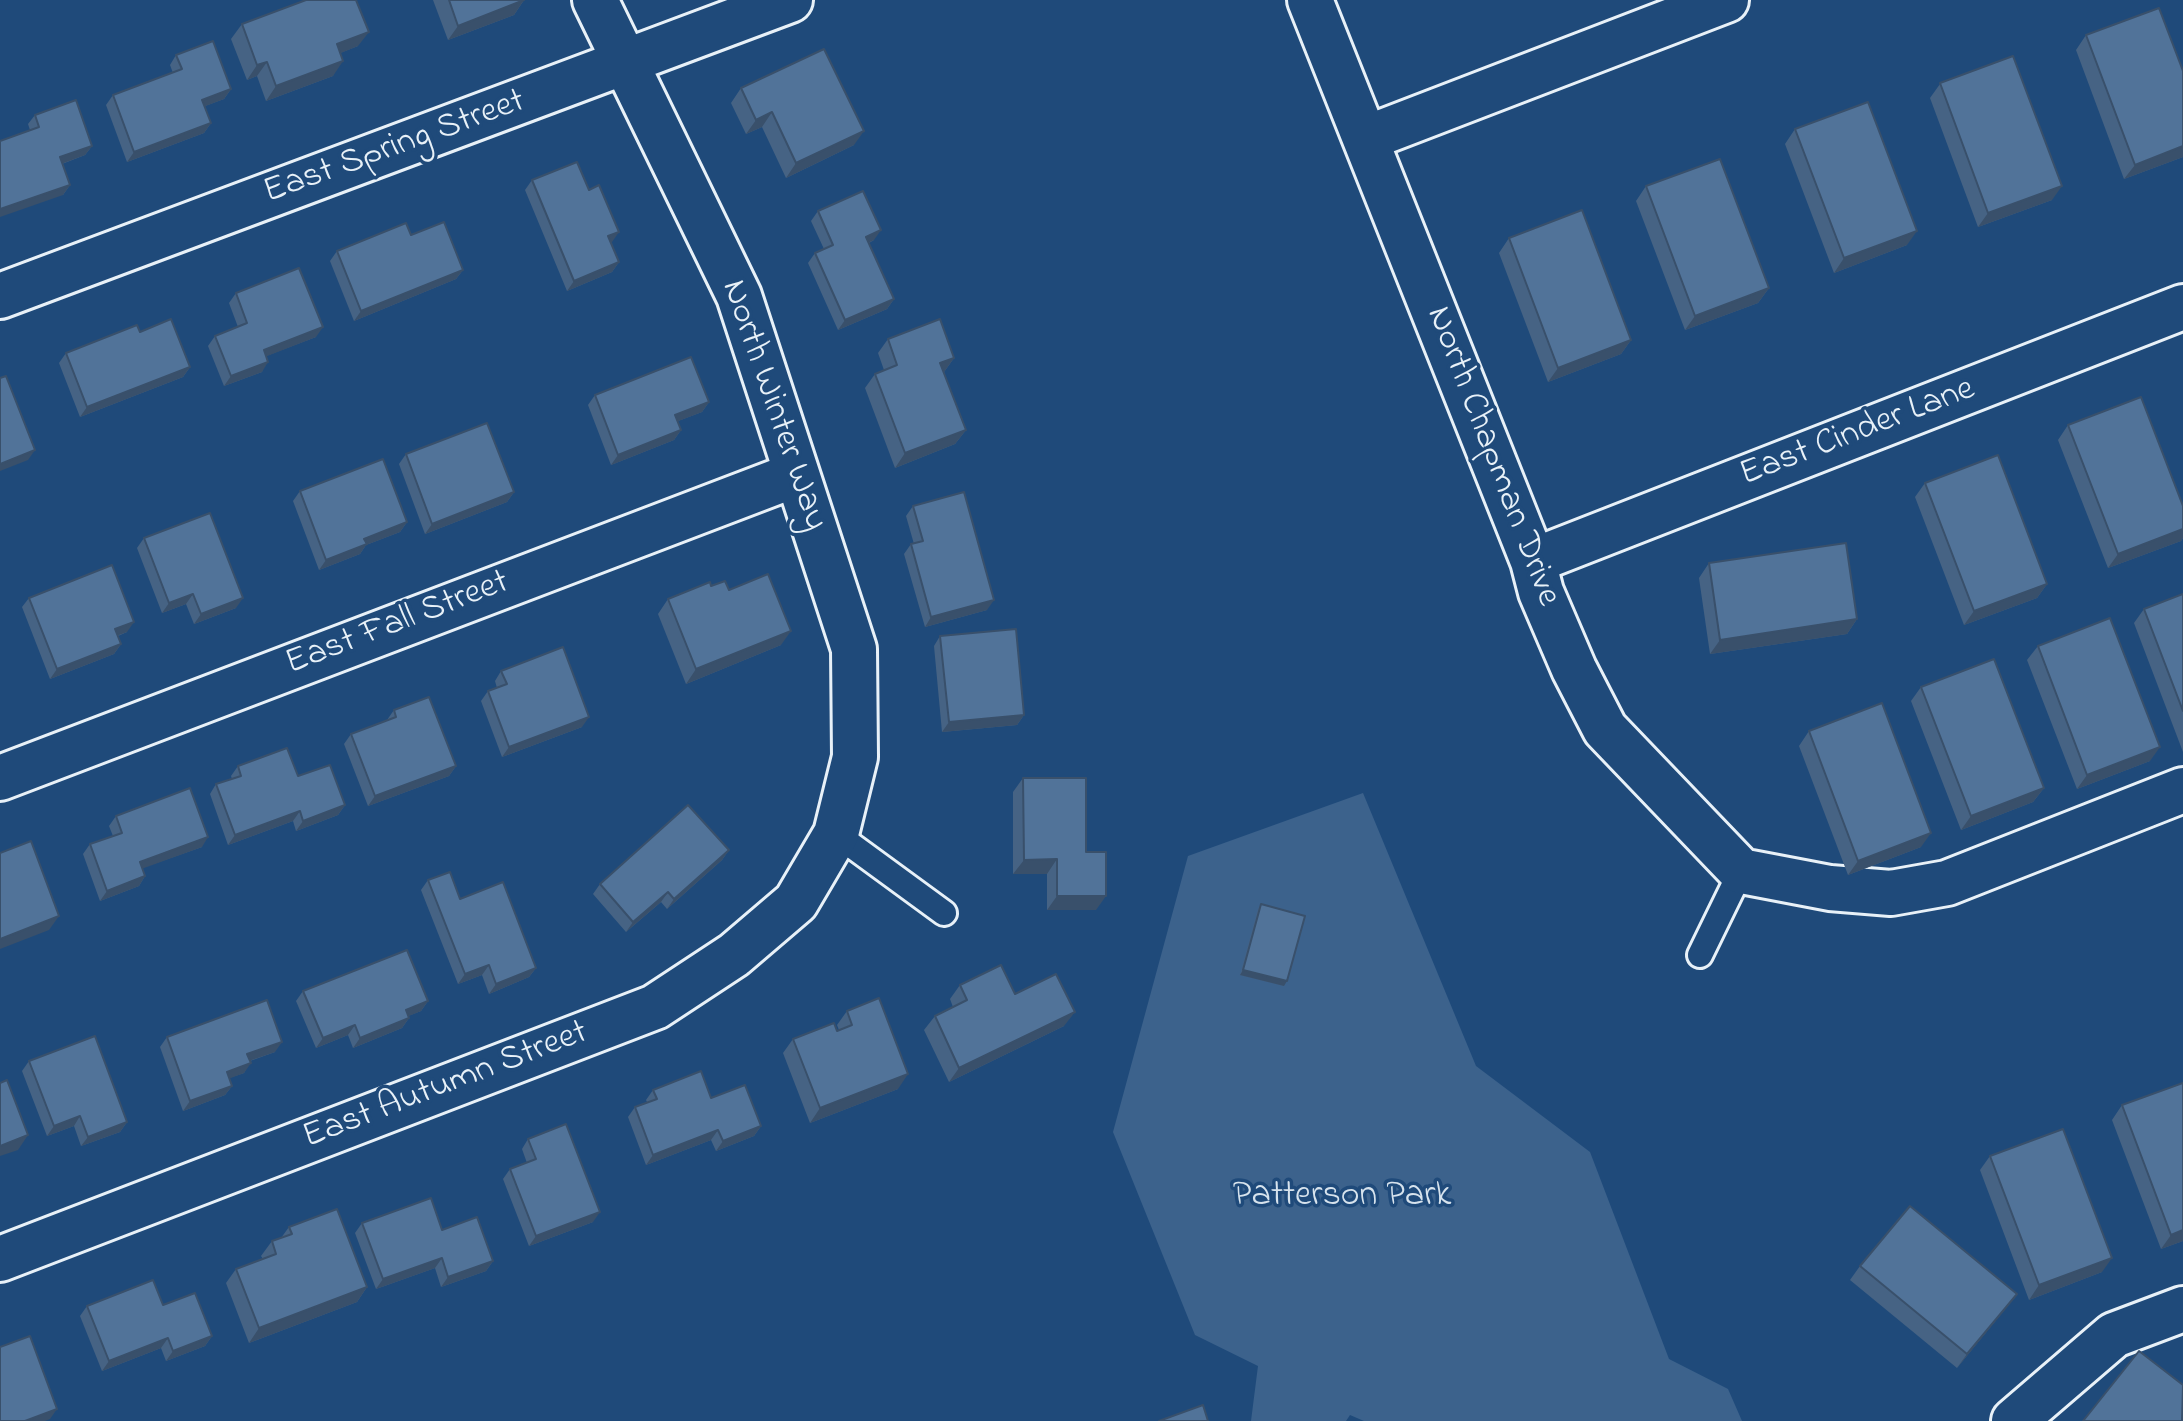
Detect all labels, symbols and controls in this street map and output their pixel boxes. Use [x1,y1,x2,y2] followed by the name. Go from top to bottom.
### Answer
[259,82,531,216] street label: East Spring Street
[709,275,835,537] street label: North Winter Way
[1414,301,1568,613] street label: North Chapman Drive
[1735,369,1981,499] street label: East Cinder Lane
[280,563,516,687] street label: East Fall Street
[298,1013,594,1161] street label: East Autumn Street
[1233,1176,1451,1220] park label: Patterson Park

